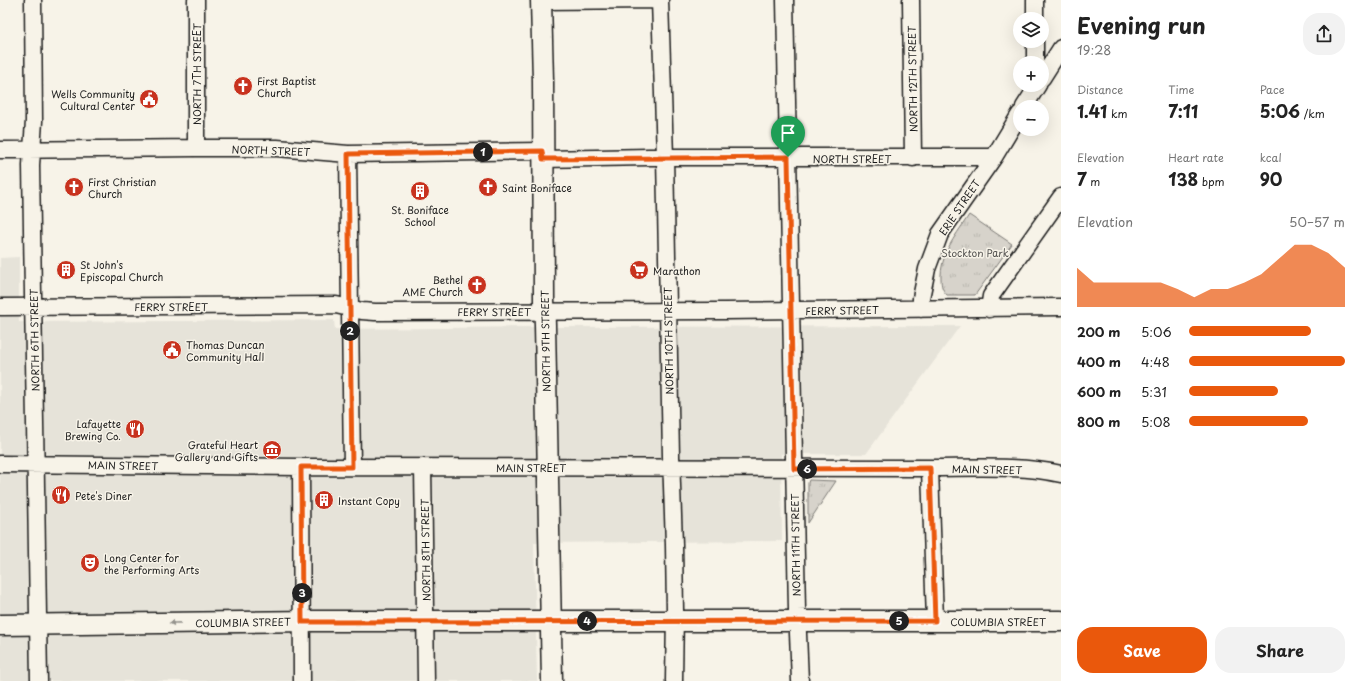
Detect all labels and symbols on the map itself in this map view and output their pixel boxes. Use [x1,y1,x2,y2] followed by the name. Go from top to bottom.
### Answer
[189,23,204,125] street label: NORTH 7TH STREET
[904,26,920,132] street label: NORTH 12TH STREET
[257,73,316,100] place label: First Baptist Church
[232,75,254,97] church icon: First Baptist Church
[51,86,135,113] place label: Wells Community Cultural Center
[138,88,160,110] public building icon: Wells Community Cultural Center
[771,116,805,157] pin
[231,141,311,159] street label: NORTH STREET
[473,142,493,162] pin: 1
[813,151,891,166] street label: NORTH STREET
[88,174,156,201] place label: First Christian Church
[63,176,85,198] church icon: First Christian Church
[477,176,499,198] church icon: Saint Boniface
[935,176,983,238] street label: ERIE STREET
[409,180,431,202] building icon: St. Boniface School
[502,180,572,195] place label: Saint Boniface
[391,202,449,229] place label: St. Boniface School
[941,245,1009,260] park label: Stockton Park
[80,257,163,284] place label: St John's Episcopal Church
[55,259,77,281] building icon: St John's Episcopal Church
[628,259,650,281] supermarket icon: Marathon
[653,263,701,278] place label: Marathon
[403,272,463,299] place label: Bethel AME Church
[466,274,488,296] church icon: Bethel AME Church
[660,287,676,395] street label: NORTH 10TH STREET
[26,288,42,391] street label: NORTH 6TH STREET
[537,290,553,392] street label: NORTH 9TH STREET
[134,299,208,314] street label: FERRY STREET
[805,302,879,318] street label: FERRY STREET
[457,304,531,319] street label: FERRY STREET
[340,321,360,341] pin: 2
[186,337,264,365] place label: Thomas Duncan Community Hall
[161,339,183,361] public building icon: Thomas Duncan Community Hall
[65,416,121,443] place label: Lafayette Brewing Co.
[124,418,146,440] restaurant icon: Lafayette Brewing Co.
[175,437,258,464] place label: Grateful Heart Gallery and Gifts
[261,439,283,461] museum icon: Grateful Heart Gallery and Gifts
[88,457,158,473] street label: MAIN STREET
[797,459,817,479] pin: 6
[496,460,566,475] street label: MAIN STREET
[952,461,1022,477] street label: MAIN STREET
[50,484,72,506] restaurant icon: Pete's Diner
[75,488,132,503] place label: Pete's Diner
[313,489,335,511] building icon: Instant Copy
[338,493,400,509] place label: Instant Copy
[787,493,803,596] street label: NORTH 11TH STREET
[417,499,433,601] street label: NORTH 8TH STREET
[104,550,199,577] place label: Long Center for the Performing Arts
[79,552,101,574] theatre icon: Long Center for the Performing Arts
[292,583,312,603] pin: 3
[577,611,597,631] pin: 4
[889,611,909,631] pin: 5
[195,614,291,630] street label: COLUMBIA STREET
[950,614,1046,629] street label: COLUMBIA STREET
[168,620,181,626] one-way arrow

